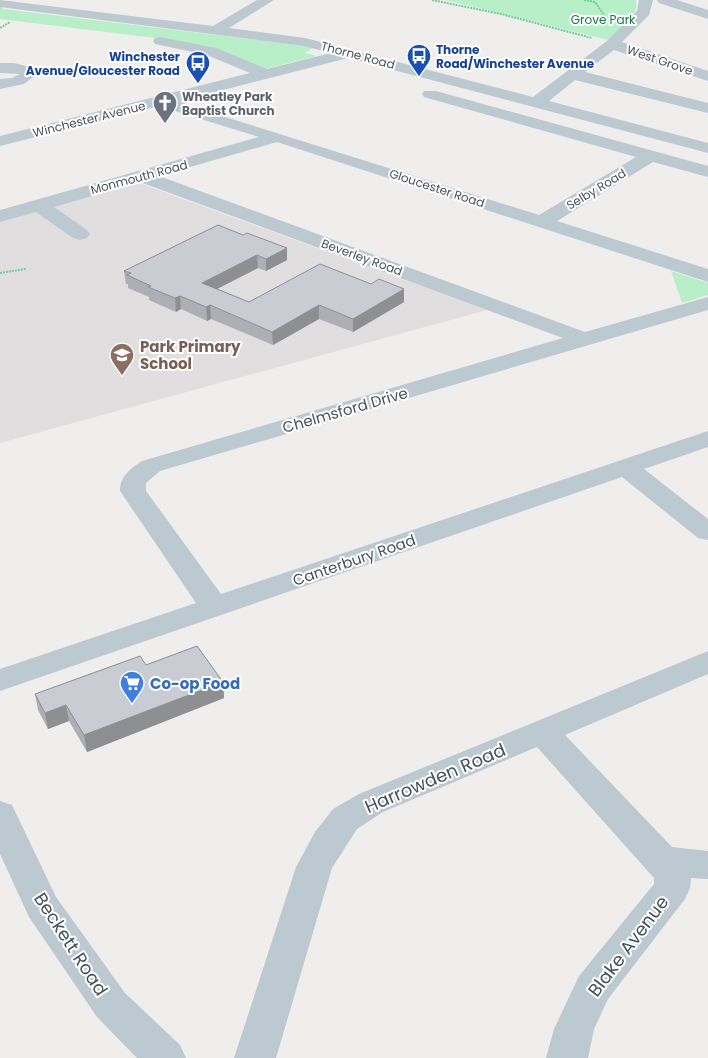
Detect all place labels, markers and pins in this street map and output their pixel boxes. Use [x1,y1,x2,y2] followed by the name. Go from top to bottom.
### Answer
[436,41,595,72] place label: Thorne Road/Winchester Avenue
[406,43,432,77] bus stop icon: Thorne Road/Winchester Avenue
[26,48,180,79] place label: Winchester Avenue/Gloucester Road
[185,50,211,84] bus stop icon: Winchester Avenue/Gloucester Road
[182,88,275,119] place label: Wheatley Park Baptist Church
[152,90,178,124] church icon: Wheatley Park Baptist Church
[140,336,241,374] place label: Park Primary School
[109,342,135,376] school or university icon: Park Primary School
[119,670,145,704] supermarket icon: Co-op Food
[150,673,240,694] place label: Co-op Food

